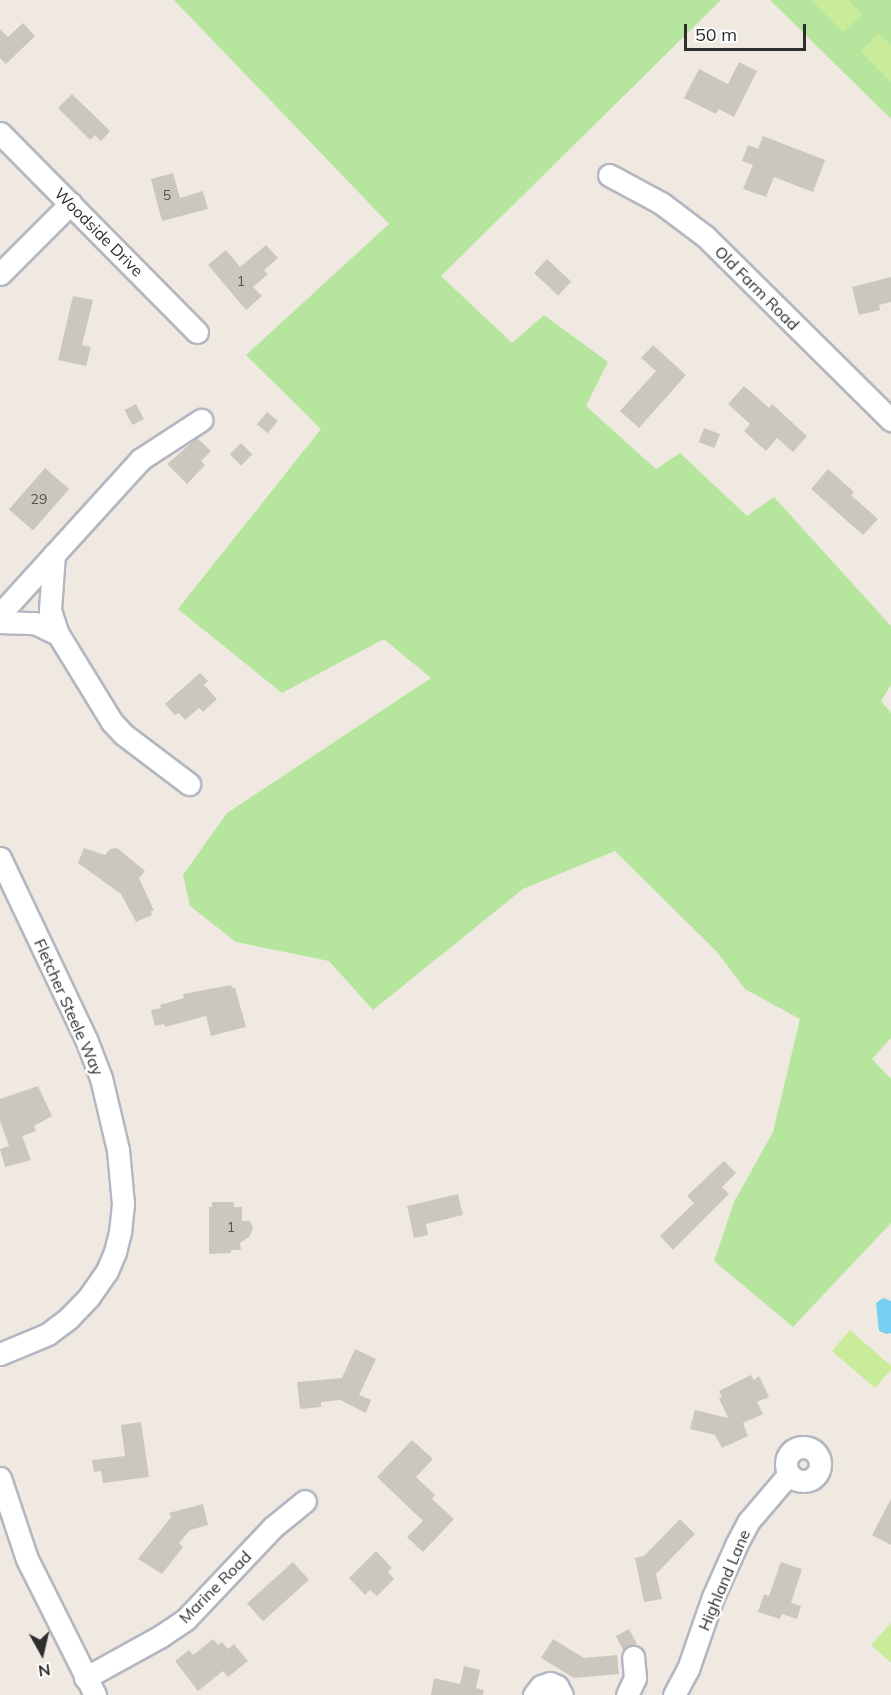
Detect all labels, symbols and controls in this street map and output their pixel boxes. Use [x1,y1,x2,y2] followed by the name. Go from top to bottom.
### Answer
[687,12,808,50] scale bar
[695,23,737,46] text: 50 m
[51,184,147,280] street label: Woodside Drive
[163,187,171,203] house number: 5
[711,242,803,334] street label: Old Farm Road
[237,273,245,289] house number: 1
[31,491,47,507] house number: 29
[30,936,108,1078] street label: Fletcher Steele Way
[227,1219,235,1235] house number: 1
[694,1527,754,1633] street label: Highland Lane
[175,1547,255,1627] street label: Marine Road
[12,1623,72,1683] north arrow
[37,1660,52,1682] text: N

